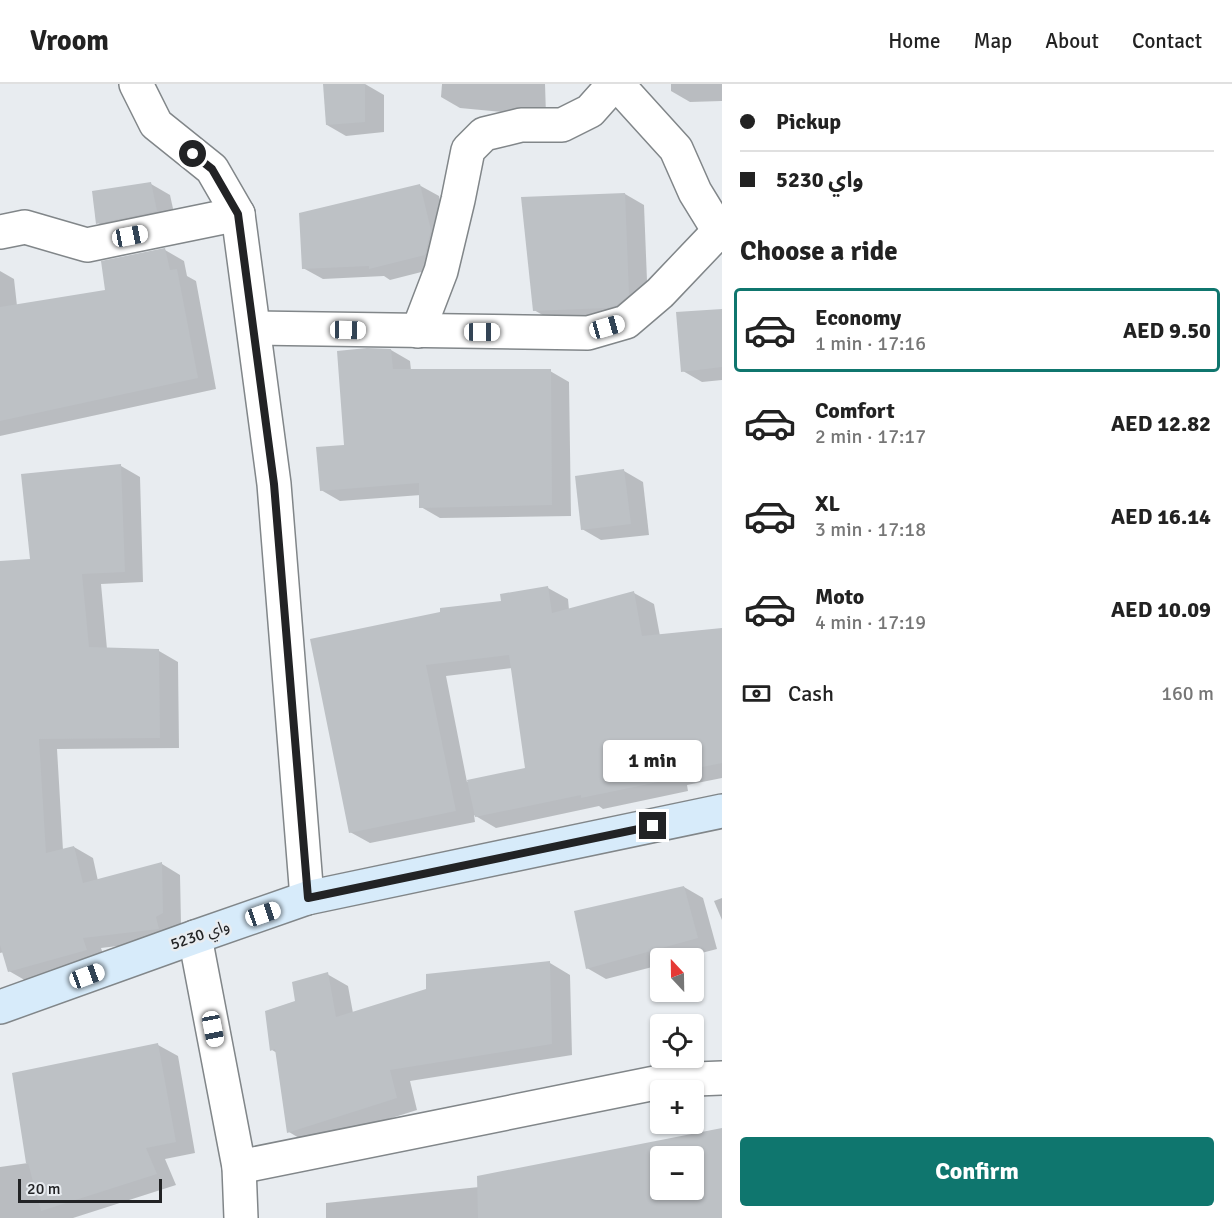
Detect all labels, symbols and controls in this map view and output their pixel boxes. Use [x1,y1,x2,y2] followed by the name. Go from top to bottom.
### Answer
[30,24,109,58] text: Vroom
[888,28,941,54] text: Home
[974,28,1012,54] text: Map
[1045,28,1099,54] text: About
[1132,28,1202,54] text: Contact
[776,108,841,135] text: Pickup
[179,140,206,167] route start
[776,166,863,193] text: واي 5230
[111,224,149,248] car
[740,235,898,268] text: Choose a ride
[743,303,797,357] icon: car
[815,304,901,331] text: Economy
[587,313,627,341] car
[1123,317,1211,344] text: AED 9.50
[330,321,366,339] car
[464,323,500,341] car
[815,331,926,356] text: 1 min · 17:16
[743,396,797,450] icon: car
[815,397,895,424] text: Comfort
[1111,410,1211,437] text: AED 12.82
[815,424,926,449] text: 2 min · 17:17
[743,489,797,543] icon: car
[815,490,840,517] text: XL
[1111,503,1211,530] text: AED 16.14
[815,517,926,542] text: 3 min · 17:18
[743,582,797,636] icon: car
[815,583,864,610] text: Moto
[1111,596,1211,623] text: AED 10.09
[815,610,926,635] text: 4 min · 17:19
[740,677,773,710] icon: cash
[788,680,834,707] text: Cash
[1161,681,1214,706] text: 160 m
[604,739,702,781] callout: 1 min
[628,748,677,773] text: 1 min
[639,812,666,839] route end
[243,900,283,928] car
[168,916,233,956] street label: واي 5230
[650,948,704,1002] north arrow
[650,948,704,1200] map controls
[67,961,107,991] car
[201,1010,225,1048] car
[650,1014,704,1068] button: locate
[650,1080,704,1134] button: +
[740,1137,1214,1206] button: Confirm
[650,1146,704,1200] button: −
[18,1176,162,1204] scale bar
[27,1179,61,1199] text: 20 m

